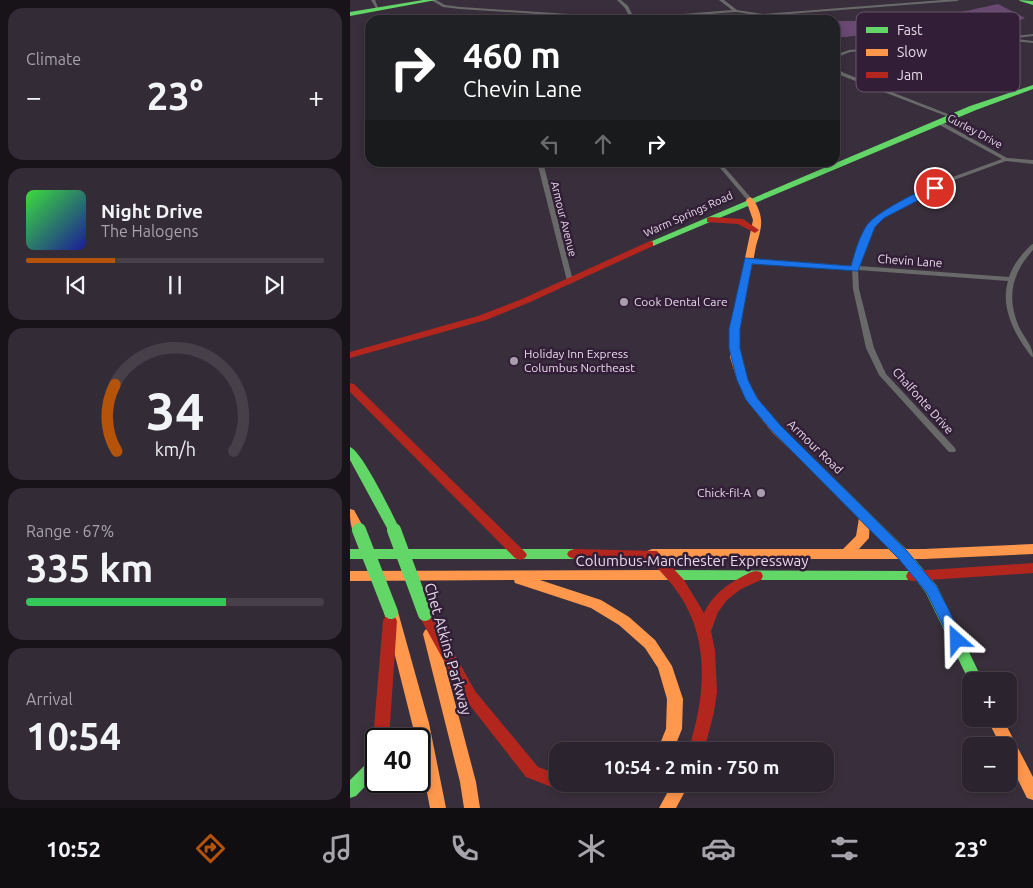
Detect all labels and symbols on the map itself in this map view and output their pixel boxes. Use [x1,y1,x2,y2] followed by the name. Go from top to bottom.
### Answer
[856,12,1020,92] legend
[897,22,923,38] text: Fast
[897,44,927,60] text: Slow
[897,67,923,83] text: Jam
[945,111,1005,151] street label: Gurley Drive
[914,167,956,209] pin
[549,180,579,258] street label: Armour Avenue
[642,189,734,239] street label: Warm Springs Road
[877,252,943,269] street label: Chevin Lane
[634,295,728,308] place label: Cook Dental Care
[618,296,630,308] marker: Cook Dental Care
[524,347,635,374] place label: Holiday Inn Express Columbus Northeast
[508,355,520,367] marker: Holiday Inn Express Columbus Northeast
[890,365,956,436] street label: Chalfonte Drive
[785,417,846,476] street label: Armour Road
[697,486,751,499] place label: Chick-fil-A
[755,487,767,499] marker: Chick-fil-A
[576,552,808,569] street label: Columbus-Manchester Expressway
[421,581,476,717] street label: Chet Atkins Parkway
[930,613,982,665] position arrow
[365,728,430,793] speed limit sign: 40

